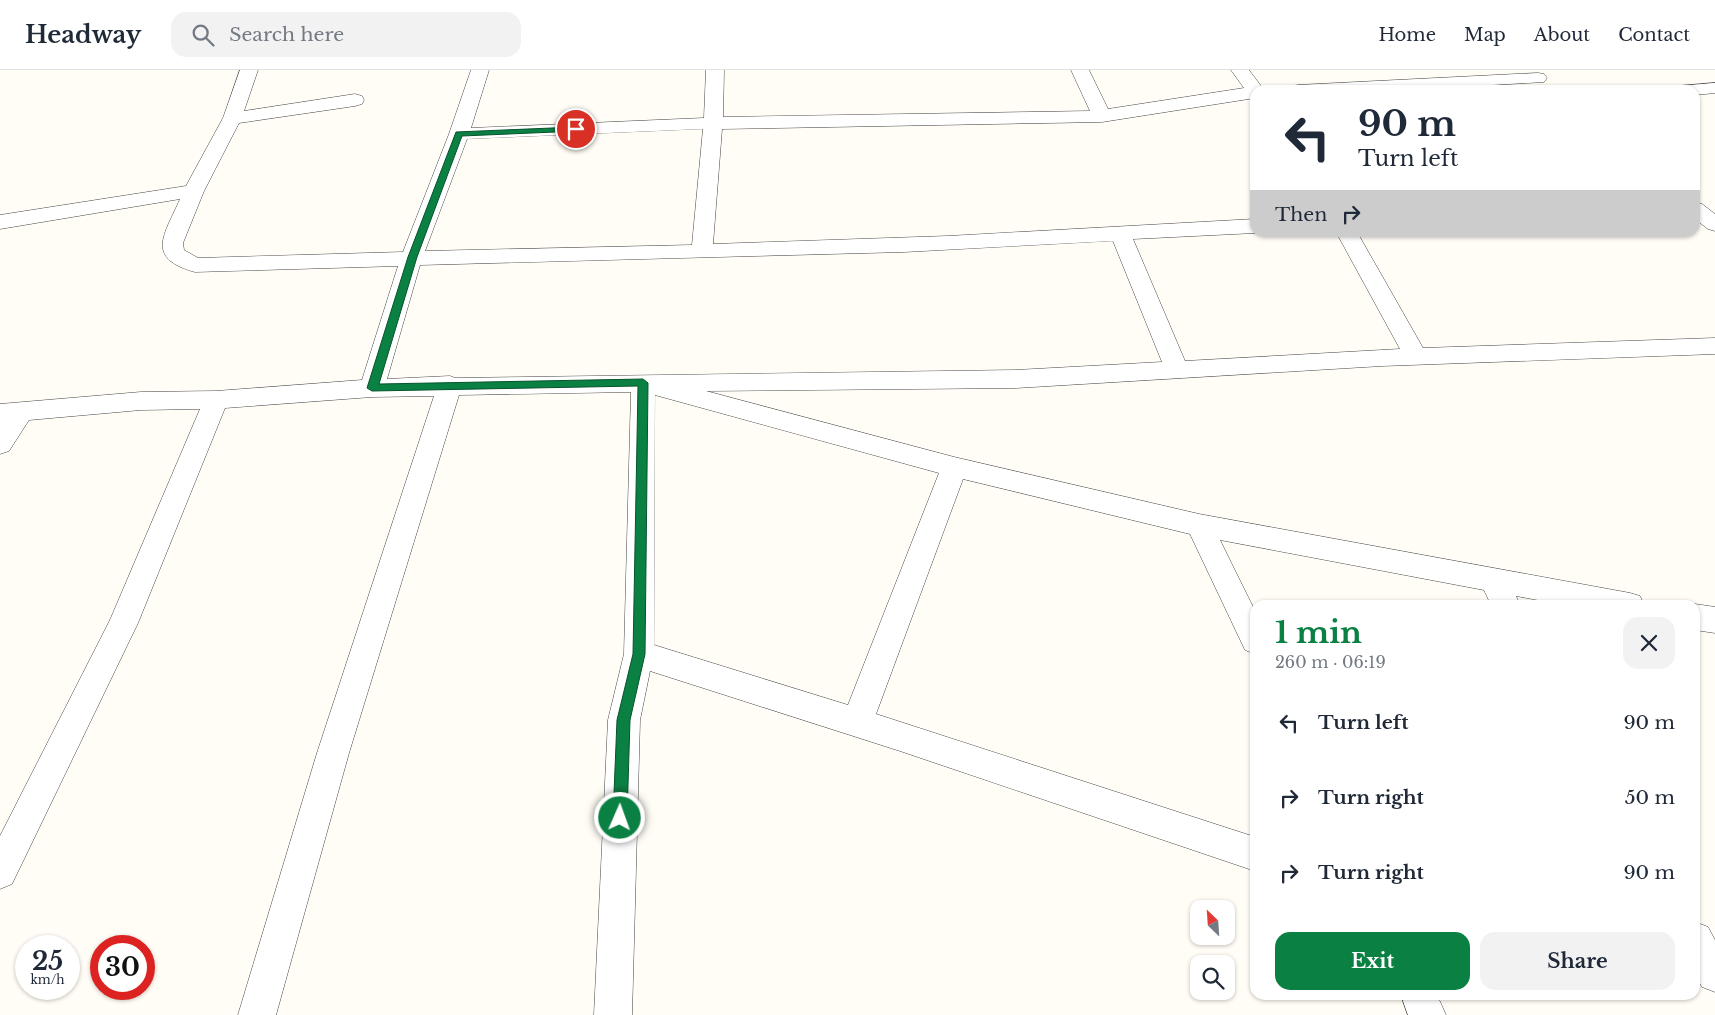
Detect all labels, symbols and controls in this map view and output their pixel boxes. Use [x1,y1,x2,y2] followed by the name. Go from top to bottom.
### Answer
[171,12,521,57] search box
[25,20,141,49] text: Headway
[189,21,217,49] icon: search
[229,23,344,46] text: Search here
[1378,24,1436,46] text: Home
[1464,24,1506,46] text: Map
[1534,24,1590,46] text: About
[1618,24,1690,46] text: Contact
[1358,102,1456,145] text: 90 m
[1275,105,1340,170] icon: left
[555,108,597,150] pin
[562,115,590,143] icon: arrive
[1358,145,1458,172] text: Turn left
[1337,200,1365,228] icon: right
[1275,203,1327,226] text: Then
[1275,614,1362,651] text: 1 min
[1623,617,1675,669] button: close
[1275,652,1386,672] text: 260 m · 06:19
[1275,709,1303,737] icon: left
[1318,711,1409,734] text: Turn left
[1623,711,1675,734] text: 90 m
[1275,784,1303,812] icon: right
[1318,786,1424,809] text: Turn right
[1625,786,1675,809] text: 50 m
[593,791,645,843] position arrow
[1275,859,1303,887] icon: right
[1318,861,1424,884] text: Turn right
[1623,861,1675,884] text: 90 m
[1190,900,1235,945] north arrow
[1190,900,1235,1000] map controls
[1275,932,1470,990] button: Exit
[1480,932,1675,990] button: Share
[90,935,155,1000] speed limit sign: 30
[32,946,63,977] text: 25
[1190,955,1235,1000] button: search
[30,972,65,987] text: km/h

